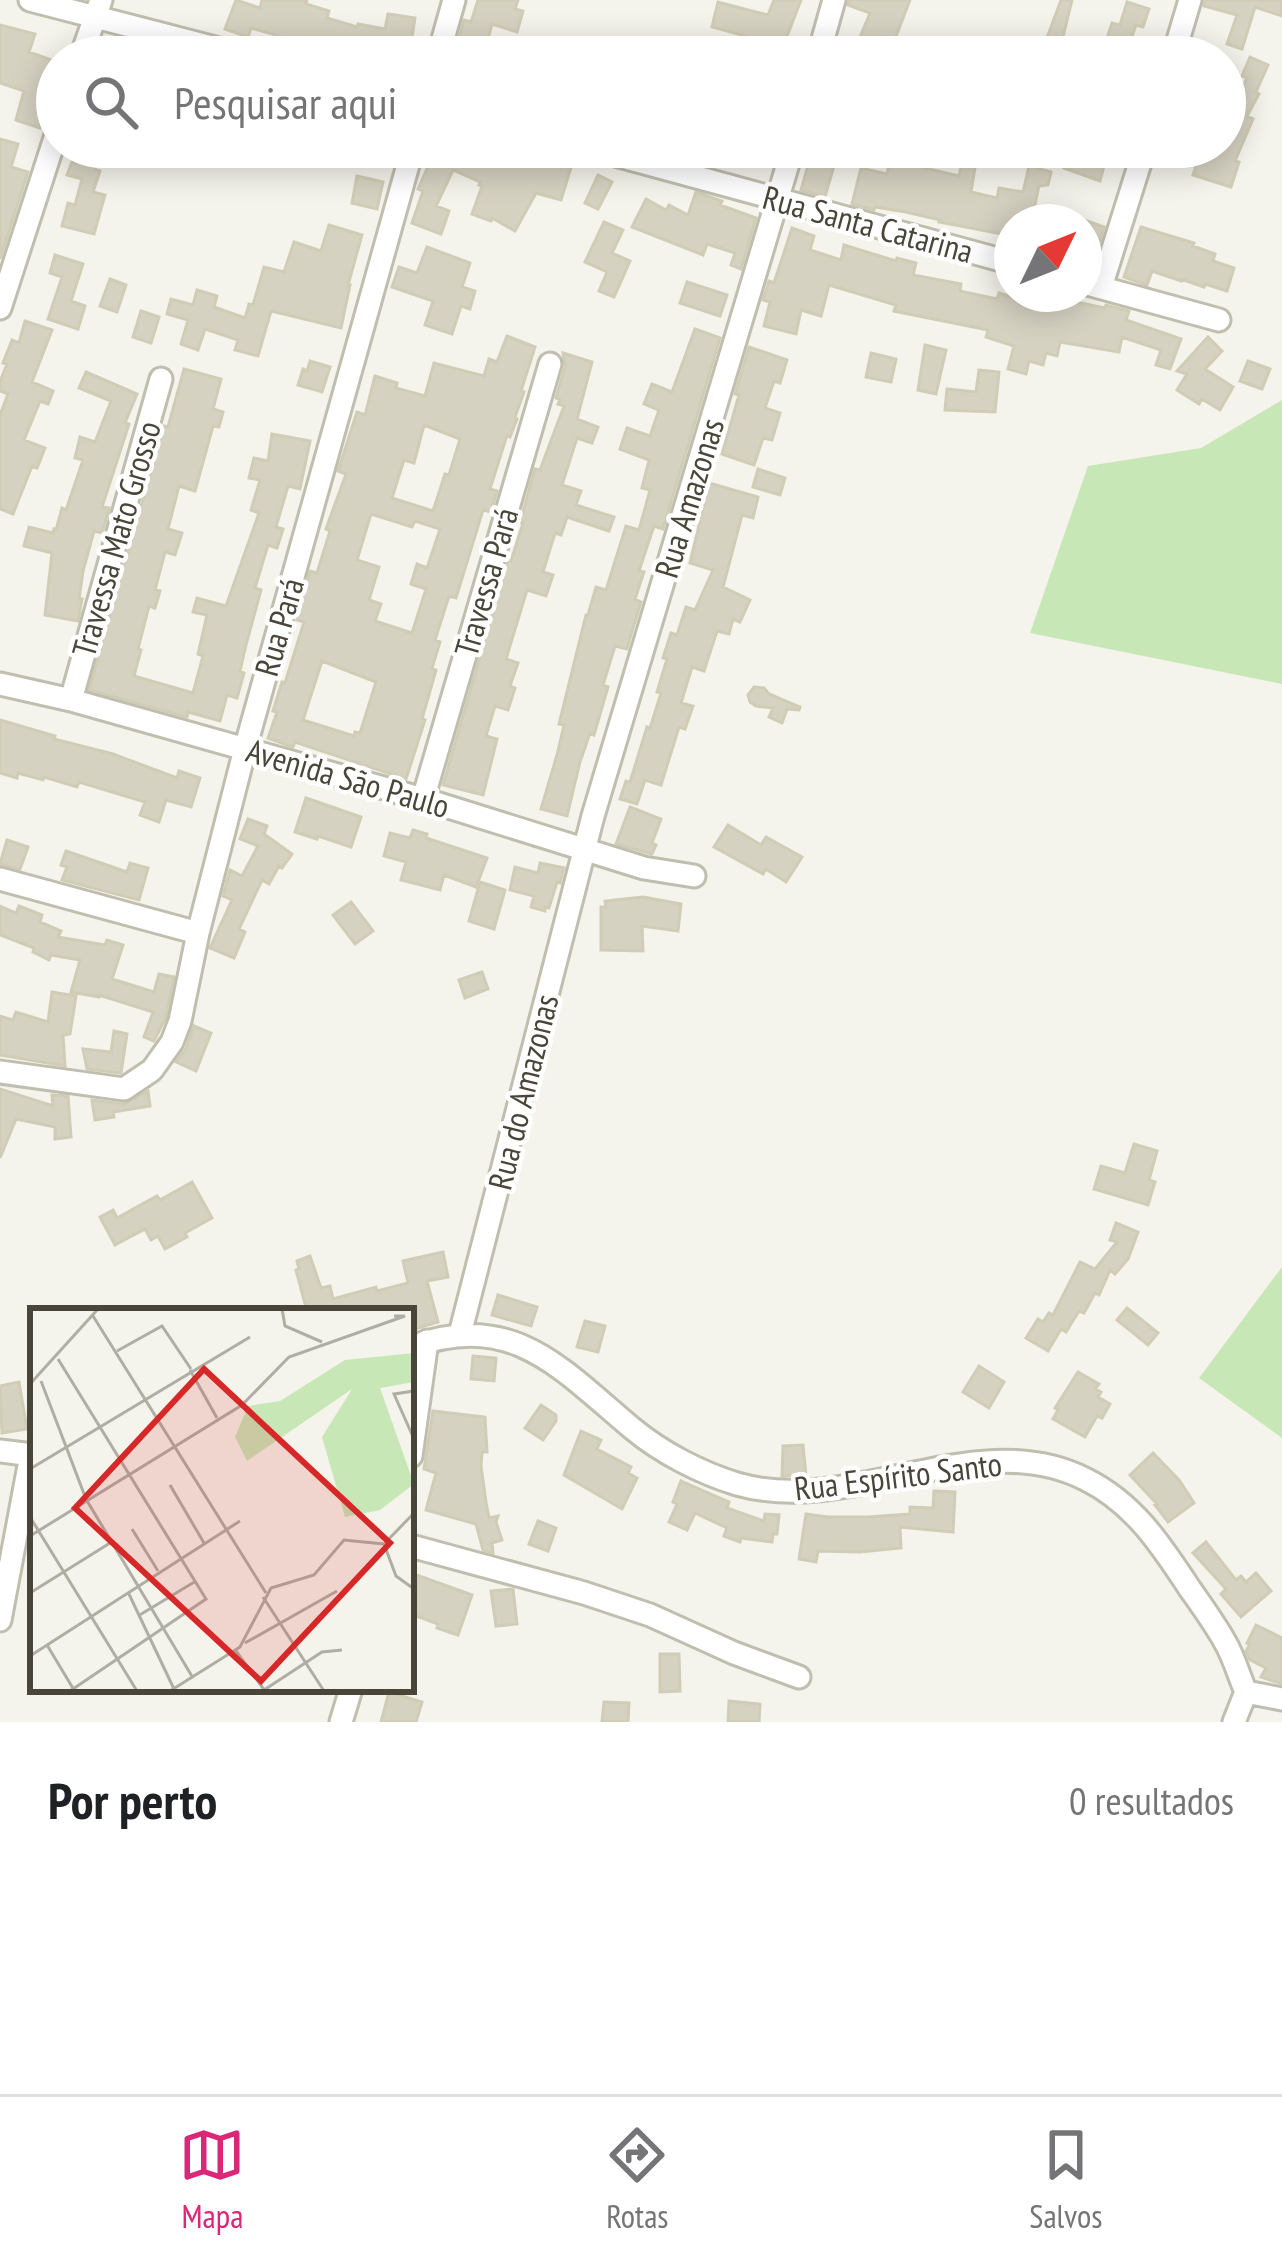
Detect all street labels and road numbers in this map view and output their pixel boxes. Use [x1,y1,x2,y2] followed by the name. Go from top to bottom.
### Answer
[758,175,978,272] street label: Rua Santa Catarina
[644,413,733,583] street label: Rua Amazonas
[61,416,170,662] street label: Travessa Mato Grosso
[444,503,527,661] street label: Travessa Pará
[244,573,313,681] street label: Rua Pará
[242,728,455,827] street label: Avenida São Paulo
[477,990,568,1194] street label: Rua do Amazonas
[792,1441,1004,1510] street label: Rua Espírito Santo

